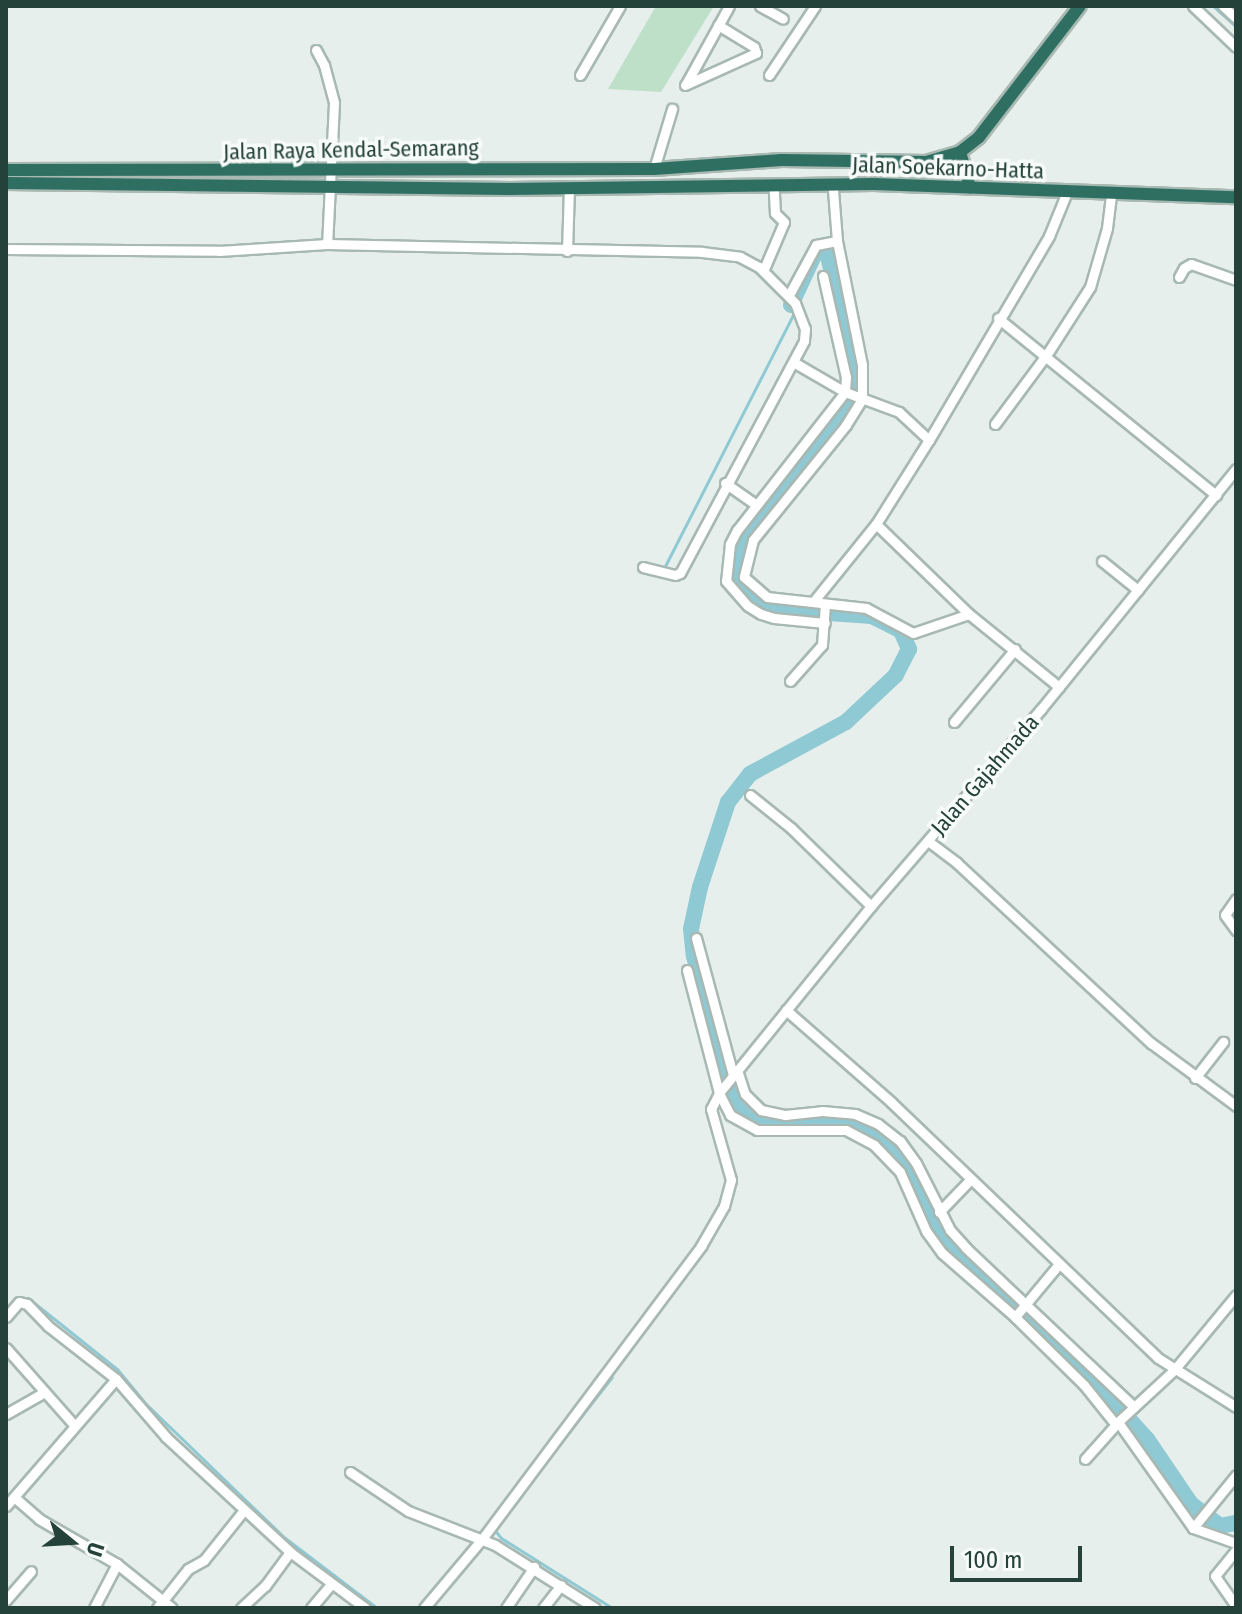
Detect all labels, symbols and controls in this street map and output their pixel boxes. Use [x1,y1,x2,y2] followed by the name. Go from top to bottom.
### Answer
[223,135,479,165] street label: Jalan Raya Kendal-Semarang
[852,151,1044,185] street label: Jalan Soekarno-Hatta
[925,709,1045,841] street label: Jalan Gajahmada
[32,1502,112,1582] north arrow
[954,1530,1086,1580] scale bar
[80,1539,110,1560] text: U
[964,1546,1022,1574] text: 100 m

